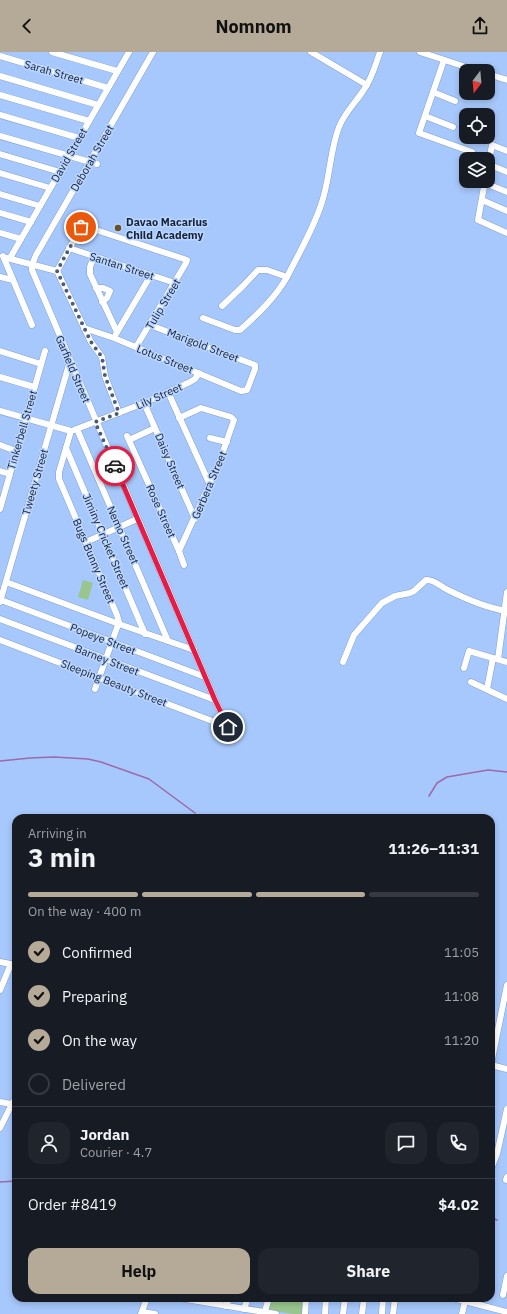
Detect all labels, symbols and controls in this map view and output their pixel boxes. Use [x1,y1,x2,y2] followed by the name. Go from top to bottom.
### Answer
[16,15,38,37] icon: back
[215,15,292,38] text: Nomnom
[469,15,491,37] icon: share
[23,57,85,87] street label: Sarah Street
[459,64,495,100] north arrow
[459,64,495,188] map controls
[459,108,495,144] button: locate
[67,122,117,194] street label: Deborah Street
[48,125,90,185] street label: David Street
[459,152,495,188] button: layers
[64,210,98,244] pin
[126,215,208,242] place label: Davao Macarius Child Academy
[70,216,92,238] icon: bag
[113,223,123,233] marker: Davao Macarius Child Academy
[88,249,156,283] street label: Santan Street
[142,276,184,332] street label: Tulip Street
[165,325,241,365] street label: Marigold Street
[52,333,94,405] street label: Garfield Street
[135,341,195,377] street label: Lotus Street
[134,380,185,412] street label: Lily Street
[4,388,40,471] street label: Tinkerbell Street
[152,431,188,491] street label: Daisy Street
[95,446,135,486] courier
[19,447,51,517] street label: Tweety Street
[188,449,230,521] street label: Gerbera Street
[104,455,126,477] icon: car
[143,482,179,540] street label: Rose Street
[80,491,133,591] street label: Jiminy Cricket Street
[104,504,142,566] street label: Nemo Street
[70,516,118,606] street label: Bugs Bunny Street
[68,620,138,658] street label: Popeye Street
[73,641,141,679] street label: Barney Street
[59,656,169,710] street label: Sleeping Beauty Street
[211,710,245,744] pin
[217,716,239,738] icon: home
[28,825,87,842] text: Arriving in
[388,839,479,858] text: 11:26–11:31
[28,840,96,874] text: 3 min
[28,903,141,920] text: On the way · 400 m
[28,941,50,963] icon: check
[62,943,132,962] text: Confirmed
[444,944,479,961] text: 11:05
[28,985,50,1007] icon: check
[62,987,127,1006] text: Preparing
[444,988,479,1005] text: 11:08
[28,1029,50,1051] icon: check
[62,1031,137,1050] text: On the way
[444,1032,479,1049] text: 11:20
[62,1075,126,1094] text: Delivered
[28,1122,70,1164] button: person
[385,1122,427,1164] button: chat
[437,1122,479,1164] button: phone
[80,1125,129,1144] text: Jordan
[80,1144,152,1161] text: Courier · 4.7
[28,1195,117,1214] text: Order #8419
[438,1195,479,1214] text: $4.02
[28,1248,250,1294] button: Help
[258,1248,479,1294] button: Share

